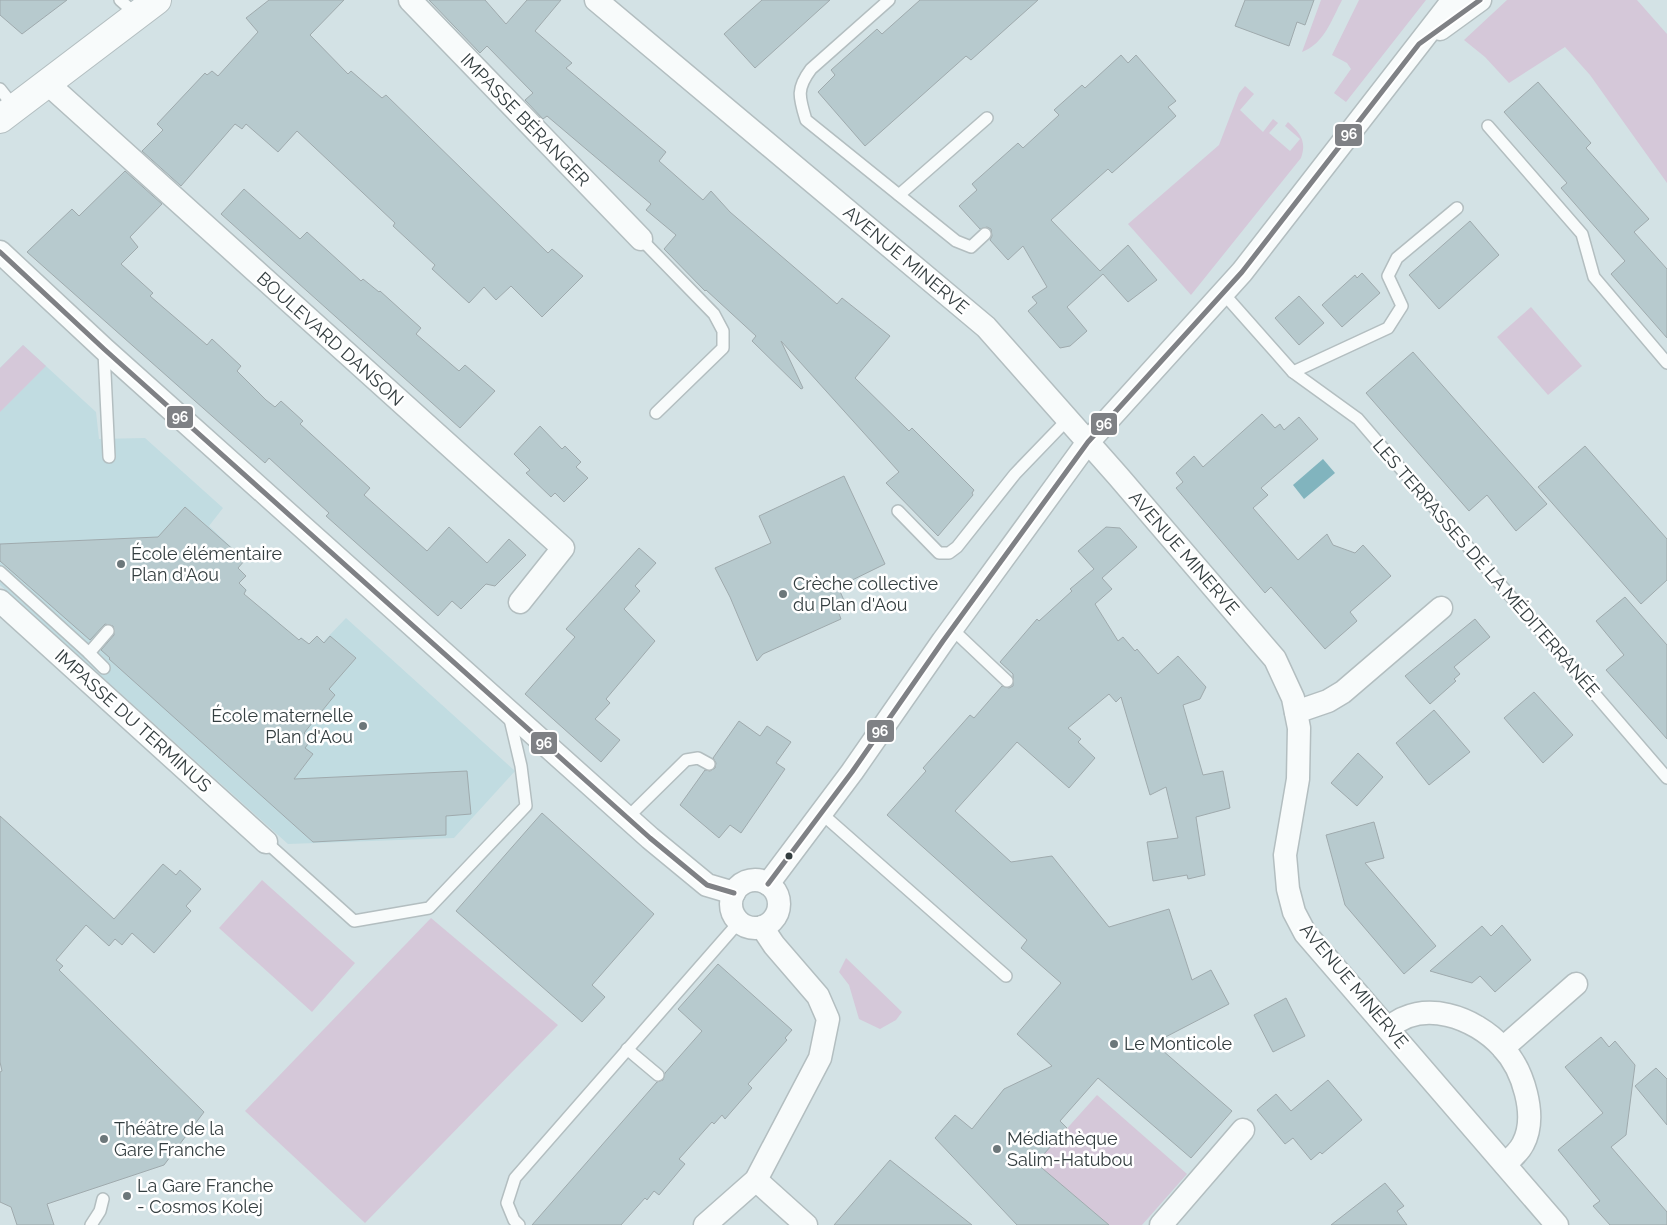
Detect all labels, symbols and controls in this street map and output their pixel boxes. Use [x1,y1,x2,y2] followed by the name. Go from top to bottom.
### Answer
[457,48,595,191] street label: IMPASSE BÉRANGER
[1334,123,1363,147] line badge: 96
[1341,126,1357,142] text: 96
[839,201,973,318] street label: AVENUE MINERVE
[253,267,408,410] street label: BOULEVARD DANSON
[166,405,194,429] line badge: 96
[172,409,188,425] text: 96
[1090,412,1118,436] line badge: 96
[1096,416,1112,432] text: 96
[1369,434,1605,701] street label: LES TERRASSES DE LA MÉDITERRANÉE
[1125,487,1244,619] street label: AVENUE MINERVE
[131,542,283,585] place label: École élémentaire Plan d'Aou
[115,558,127,570] marker: École élémentaire Plan d'Aou
[793,573,938,615] place label: Crèche collective du Plan d'Aou
[777,588,789,600] marker: Crèche collective du Plan d'Aou
[51,645,216,796] street label: IMPASSE DU TERMINUS
[211,704,353,747] place label: École maternelle Plan d'Aou
[866,719,895,743] line badge: 96
[357,720,369,732] marker: École maternelle Plan d'Aou
[872,723,888,739] text: 96
[530,731,558,755] line badge: 96
[536,735,552,751] text: 96
[784,851,794,861] unlabelled marker
[1296,919,1413,1053] street label: AVENUE MINERVE
[1124,1033,1233,1054] place label: Le Monticole
[1108,1038,1120,1050] marker: Le Monticole
[114,1118,226,1160] place label: Théâtre de la Gare Franche
[1007,1128,1133,1170] place label: Médiathèque Salim-Hatubou
[98,1133,110,1145] marker: Théâtre de la Gare Franche
[991,1143,1003,1155] marker: Médiathèque Salim-Hatubou
[137,1175,274,1217] place label: La Gare Franche - Cosmos Kolej
[121,1190,133,1202] marker: La Gare Franche - Cosmos Kolej

